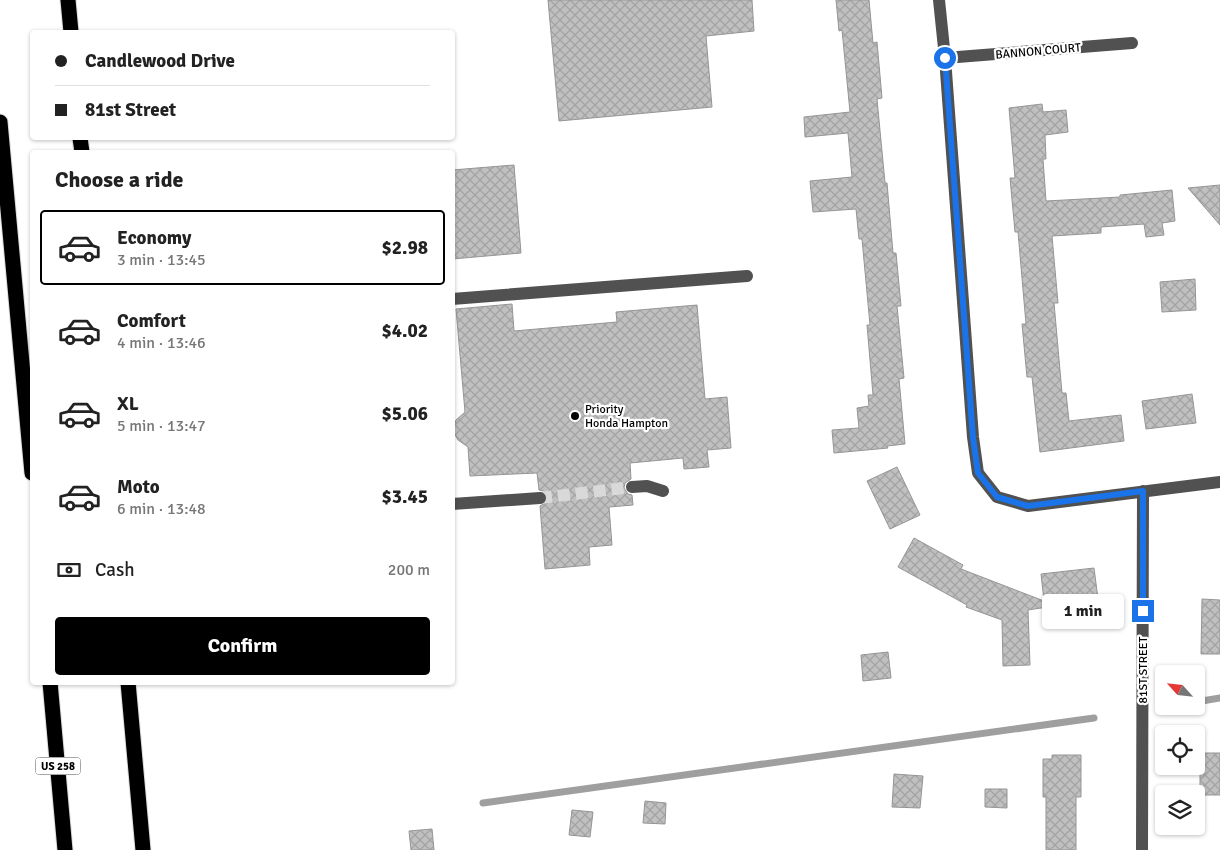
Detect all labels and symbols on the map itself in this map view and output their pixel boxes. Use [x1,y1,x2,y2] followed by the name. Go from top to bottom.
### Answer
[995,40,1081,63] street label: BANNON COURT
[934,47,956,69] route start
[585,402,668,431] place label: Priority Honda Hampton
[569,410,581,422] marker: Priority Honda Hampton
[1043,594,1126,628] callout: 1 min
[1132,600,1154,622] route end
[1136,637,1151,703] street label: 81ST STREET
[1155,665,1205,715] north arrow
[36,758,80,774] road number: US 258

